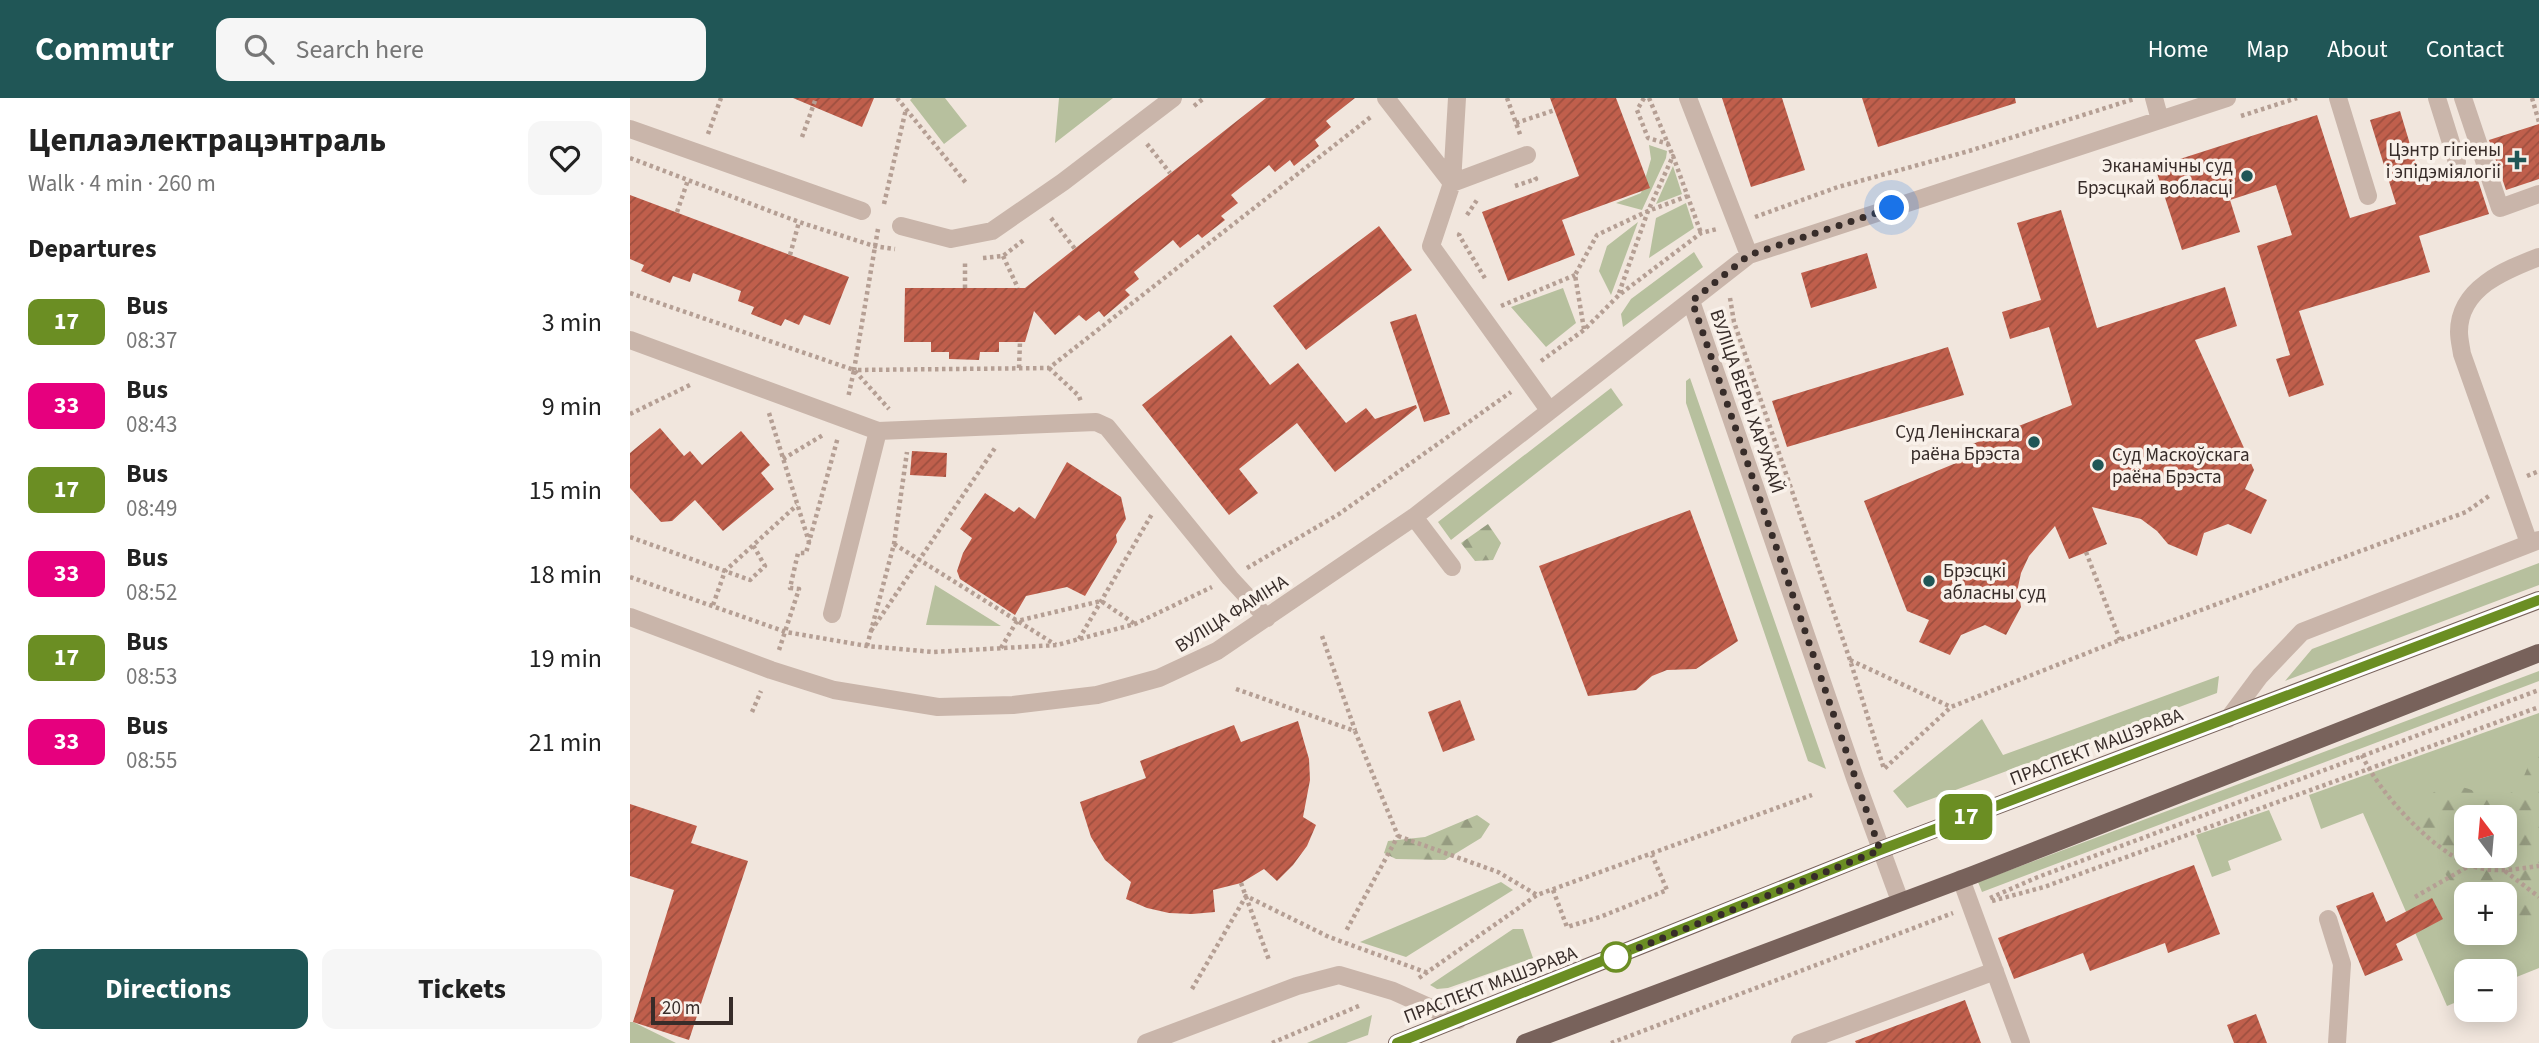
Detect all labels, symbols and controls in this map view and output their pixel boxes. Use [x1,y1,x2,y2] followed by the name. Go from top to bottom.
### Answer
[216,18,706,81] search box
[35,26,174,73] text: Commutr
[240,30,278,68] icon: search
[296,31,424,68] text: Search here
[2148,32,2208,67] text: Home
[2246,32,2289,67] text: Map
[2327,32,2388,67] text: About
[2426,32,2504,67] text: Contact
[28,117,386,164] text: Цеплаэлектрацэнтраль
[528,121,602,195] button: heart
[2386,137,2501,186] place label: Цэнтр гігіены і эпідэміялогіі
[2507,150,2527,170] marker: Цэнтр гігіены і эпідэміялогіі
[2077,153,2233,202] place label: Эканамічны суд Брэсцкай вобласці
[28,167,216,200] text: Walk · 4 min · 260 m
[2239,168,2255,184] marker: Эканамічны суд Брэсцкай вобласці
[1874,190,1909,225] your location
[28,230,156,267] text: Departures
[126,287,168,324] text: Bus
[54,304,79,339] text: 17
[542,304,602,341] text: 3 min
[1702,306,1791,497] street label: ВУЛІЦА ВЕРЫ ХАРУЖАЙ
[126,324,177,357] text: 08:37
[126,371,168,408] text: Bus
[54,388,79,423] text: 33
[542,388,602,425] text: 9 min
[126,408,177,441] text: 08:43
[1895,419,2020,468] place label: Суд Ленінскага раёна Брэста
[2026,434,2042,450] marker: Суд Ленінскага раёна Брэста
[2112,442,2250,491] place label: Суд Маскоўскага раёна Брэста
[126,455,168,492] text: Bus
[2090,457,2106,473] marker: Суд Маскоўскага раёна Брэста
[54,472,79,507] text: 17
[529,472,602,509] text: 15 min
[126,492,177,525] text: 08:49
[126,539,168,576] text: Bus
[54,556,79,591] text: 33
[529,556,602,593] text: 18 min
[1943,558,2046,607] place label: Брэсцкі абласны суд
[1170,568,1294,660] street label: ВУЛІЦА ФАМІНА
[1921,573,1937,589] marker: Брэсцкі абласны суд
[126,576,177,609] text: 08:52
[126,623,168,660] text: Bus
[54,640,79,675] text: 17
[529,640,602,677] text: 19 min
[126,660,177,693] text: 08:53
[2006,702,2188,793] street label: ПРАСПЕКТ МАШЭРАВА
[126,707,168,744] text: Bus
[54,724,79,759] text: 33
[529,724,602,761] text: 21 min
[126,744,177,777] text: 08:55
[1934,794,1998,840] line badge: 17
[1953,799,1979,834] text: 17
[2454,805,2516,868] north arrow
[2454,805,2517,1022] map controls
[2454,882,2517,945] button: +
[1400,940,1582,1031] street label: ПРАСПЕКТ МАШЭРАВА
[1601,942,1631,972] unlabelled marker
[28,949,308,1029] button: Directions
[322,949,602,1029] button: Tickets
[2454,959,2517,1022] button: −
[651,994,733,1026] scale bar
[662,995,700,1022] text: 20 m

